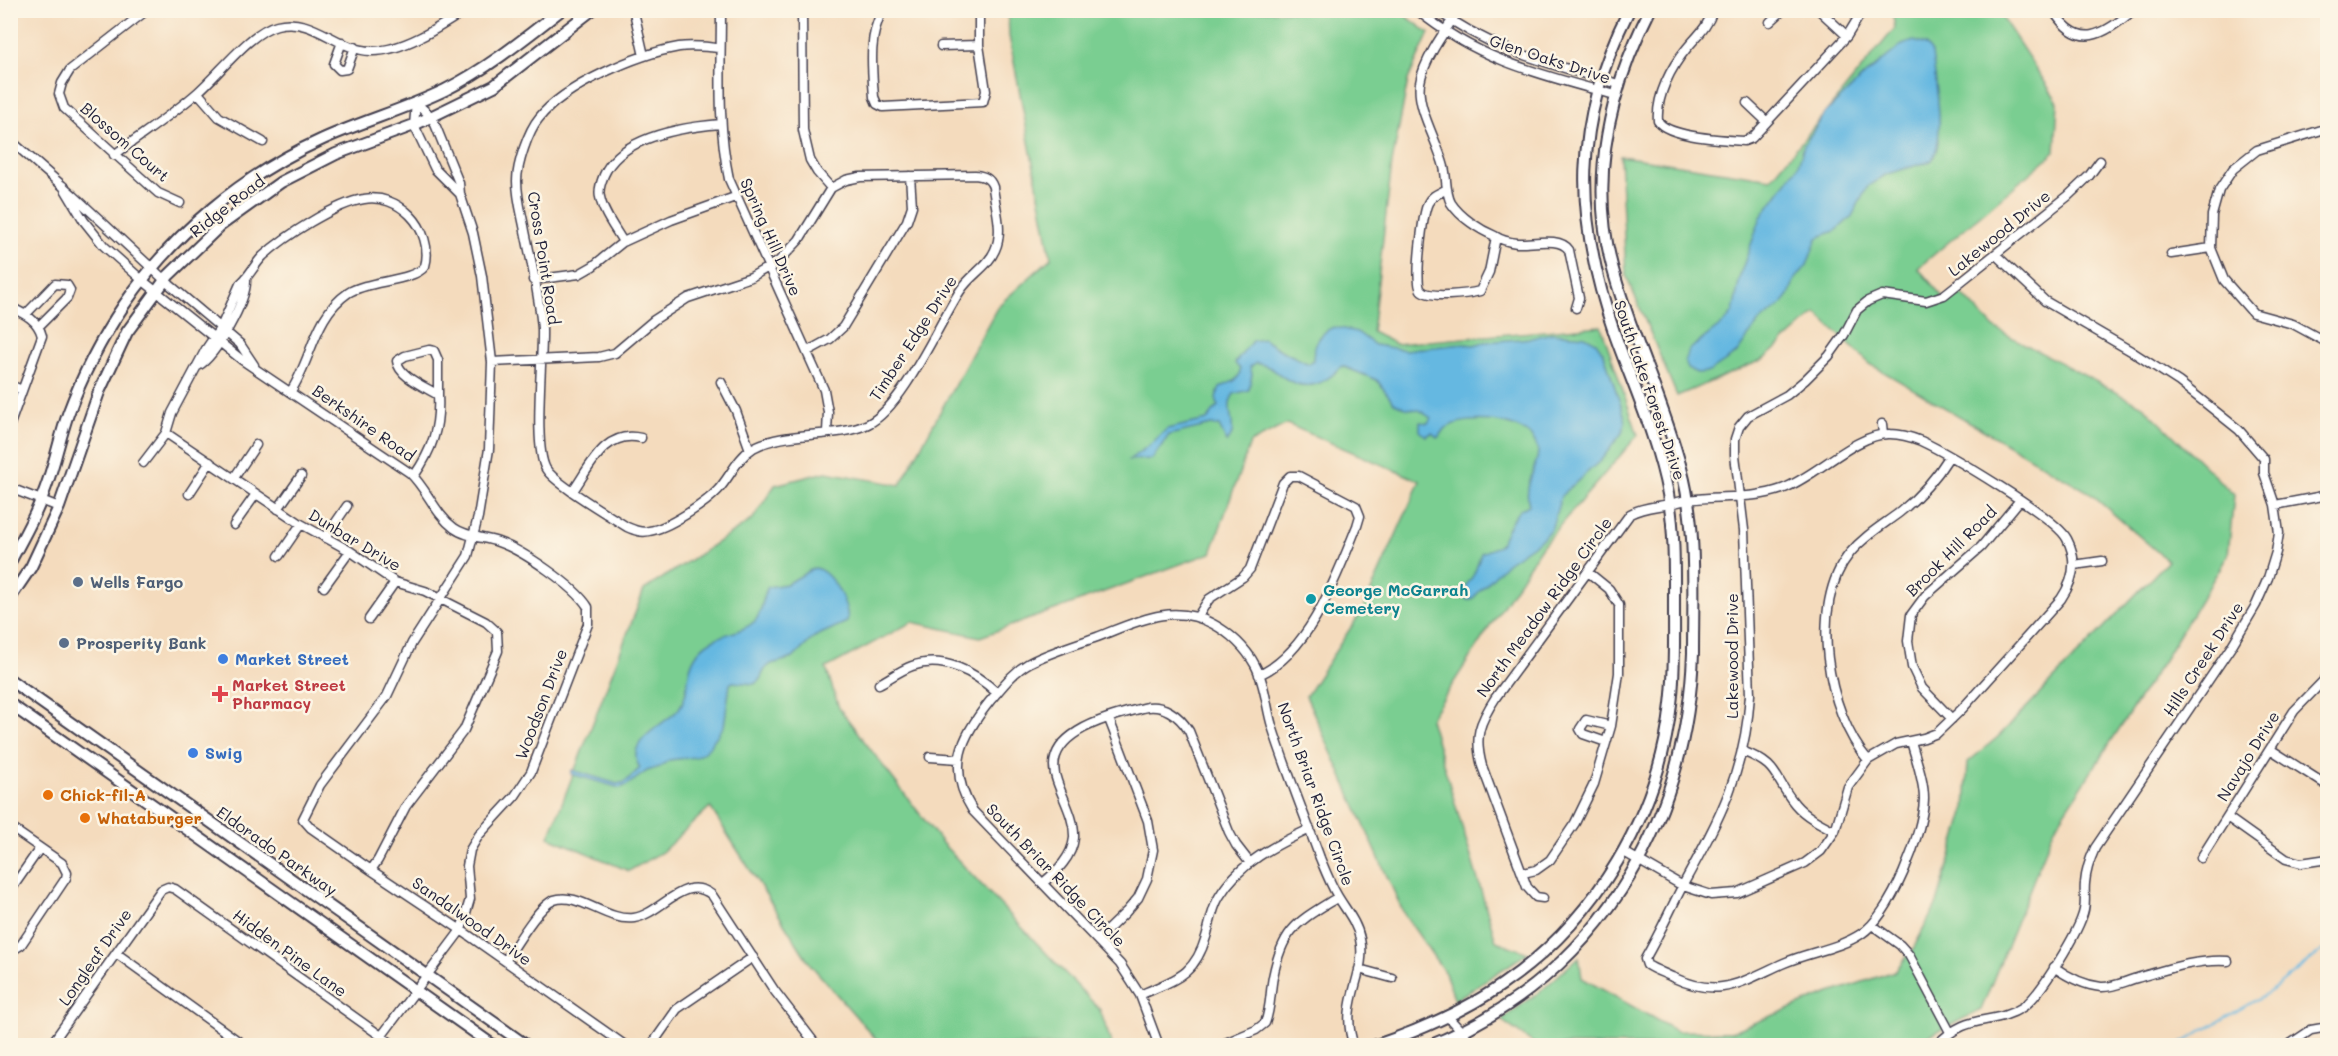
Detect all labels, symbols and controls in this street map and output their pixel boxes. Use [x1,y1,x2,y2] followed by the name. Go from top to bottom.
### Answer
[1487,29,1613,88] street label: Glen Oaks Drive
[77,97,174,186] street label: Blossom Court
[185,170,268,241] street label: Ridge Road
[736,175,807,299] street label: Spring Hill Drive
[1943,185,2054,280] street label: Lakewood Drive
[524,190,565,326] street label: Cross Point Road
[864,271,961,405] street label: Timber Edge Drive
[1610,297,1691,483] street label: South Lake Forest Drive
[309,379,420,466] street label: Berkshire Road
[1901,501,2000,600] street label: Brook Hill Road
[305,504,405,575] street label: Dunbar Drive
[1471,513,1616,701] street label: North Meadow Ridge Circle
[90,571,184,592] place label: Wells Fargo
[71,575,85,589] marker: Wells Fargo
[1323,579,1468,618] place label: George McGarrah Cemetery
[1304,592,1318,606] marker: George McGarrah Cemetery
[1721,593,1742,719] street label: Lakewood Drive
[2158,597,2247,720] street label: Hills Creek Drive
[76,632,206,653] place label: Prosperity Bank
[57,636,71,650] marker: Prosperity Bank
[510,646,571,762] street label: Woodson Drive
[235,648,349,669] place label: Market Street
[216,652,230,666] marker: Market Street
[232,674,346,713] place label: Market Street Pharmacy
[213,687,227,701] marker: Market Street Pharmacy
[1273,699,1359,888] street label: North Briar Ridge Circle
[2212,707,2284,805] street label: Navajo Drive
[205,742,242,763] place label: Swig
[186,746,200,760] marker: Swig
[60,784,146,805] place label: Chick-fil-A
[41,788,55,802] marker: Chick-fil-A
[982,798,1130,951] street label: South Briar Ridge Circle
[213,801,342,900] street label: Eldorado Parkway
[97,807,202,828] place label: Whataburger
[78,811,92,825] marker: Whataburger
[409,872,536,970] street label: Sandalwood Drive
[53,904,136,1009] street label: Longleaf Drive
[229,904,352,1001] street label: Hidden Pine Lane

